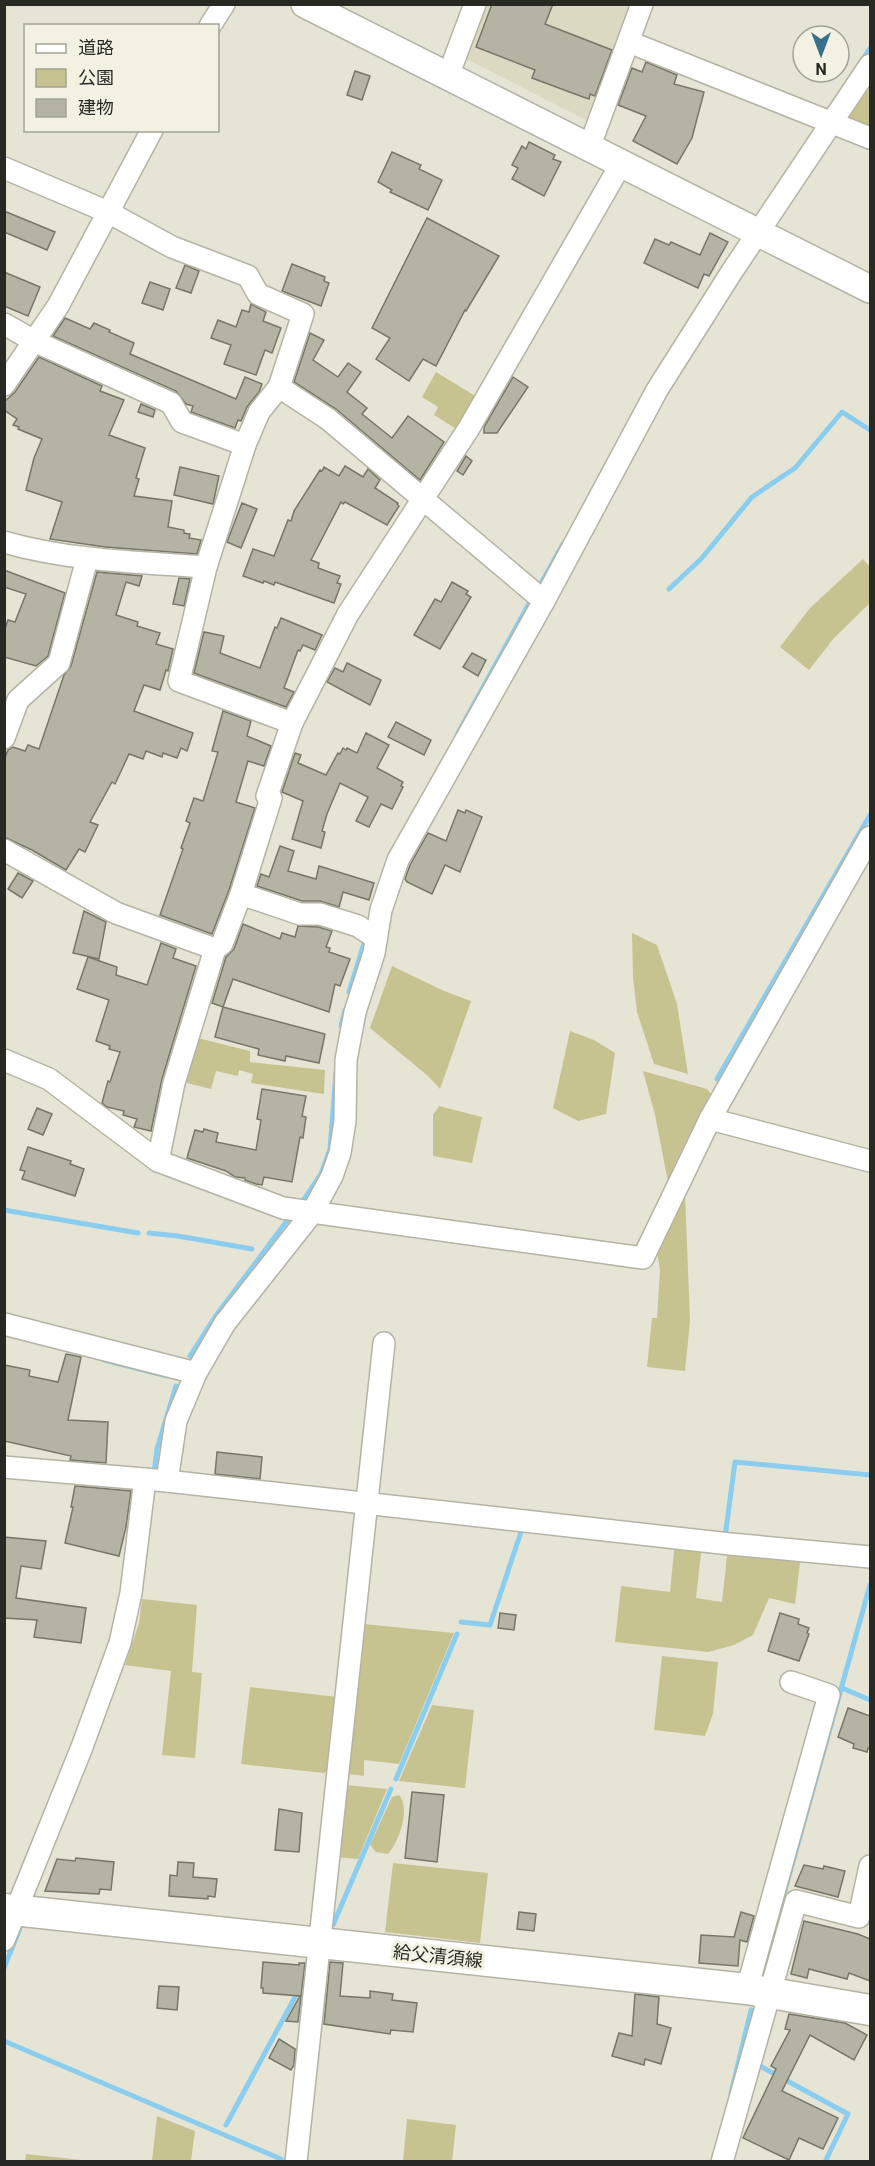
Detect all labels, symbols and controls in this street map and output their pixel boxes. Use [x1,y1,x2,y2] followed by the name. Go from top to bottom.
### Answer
[24,24,219,132] legend
[791,24,851,84] north arrow
[78,37,114,58] text: 道路
[815,59,827,78] text: N
[78,67,114,88] text: 公園
[78,97,114,118] text: 建物
[392,1941,484,1971] street label: 給父清須線

